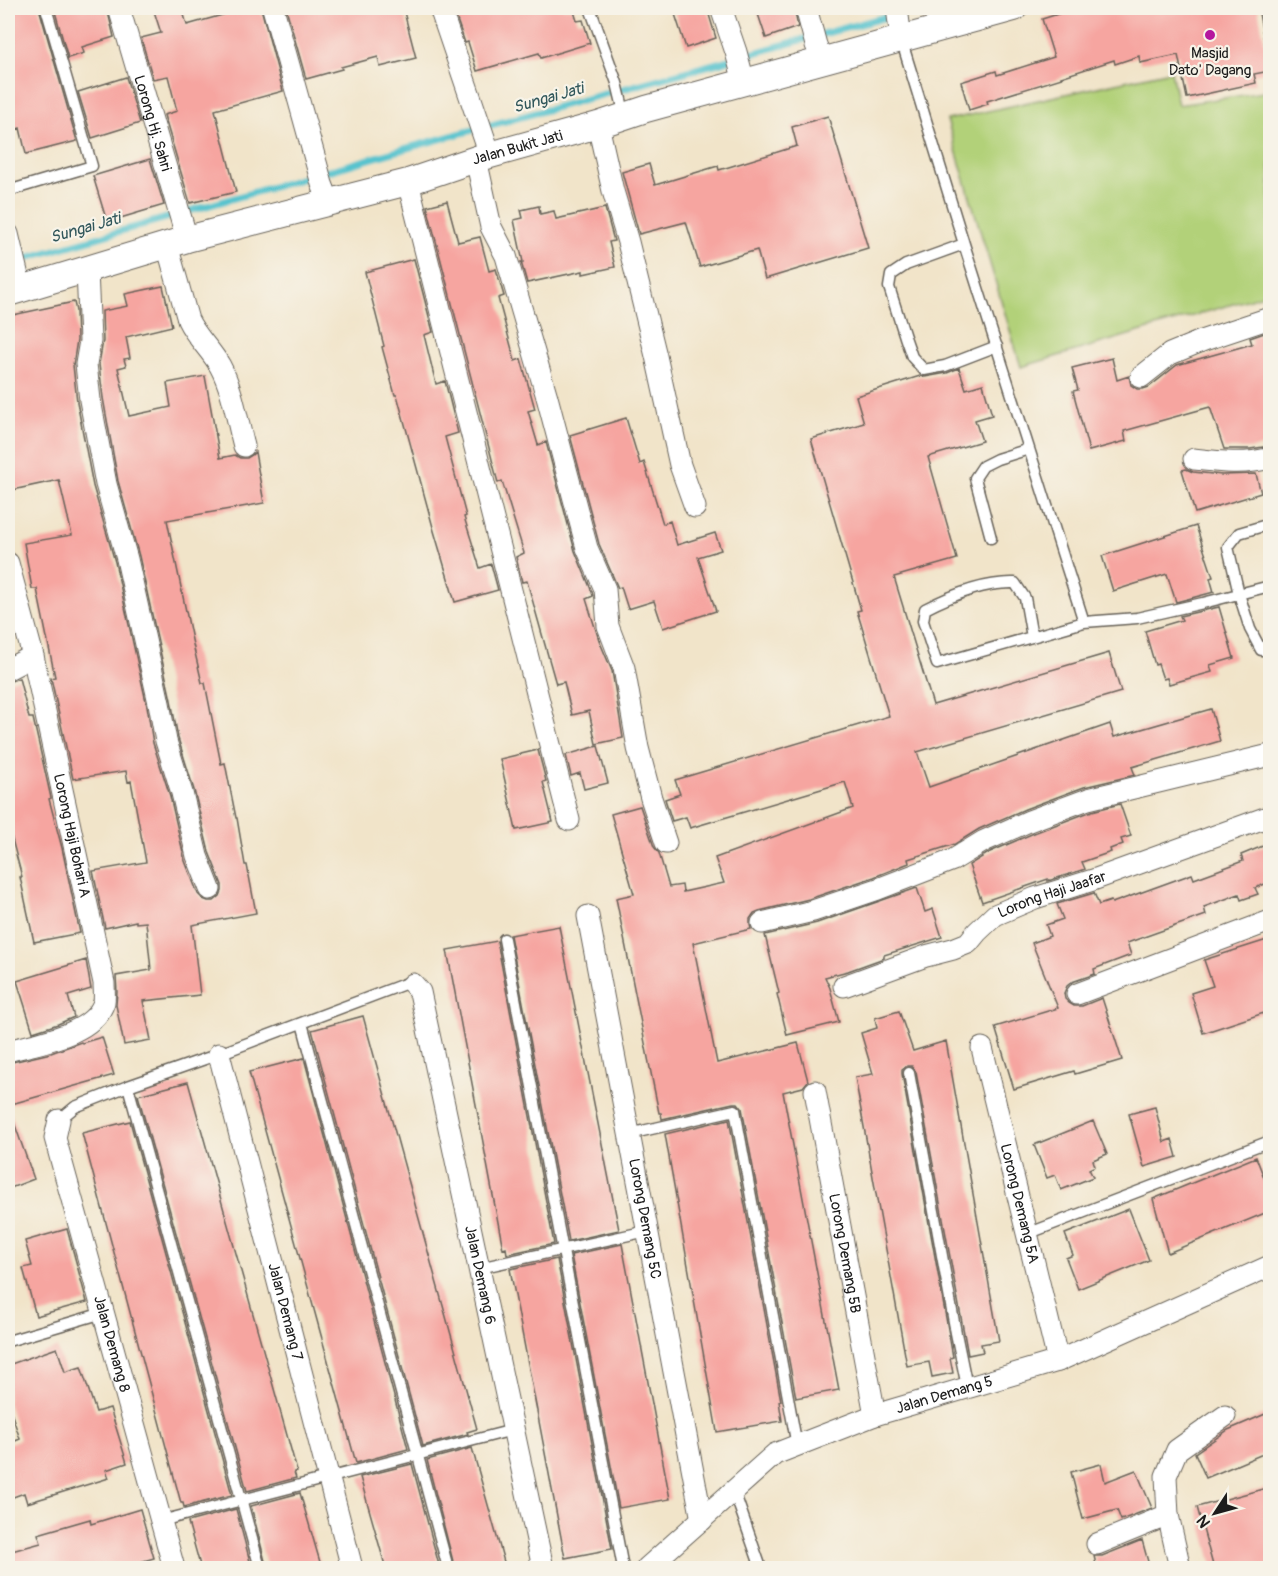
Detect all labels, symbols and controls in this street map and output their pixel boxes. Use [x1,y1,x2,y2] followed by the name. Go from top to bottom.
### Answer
[1203,28,1217,42] marker: Masjid Dato' Dagang
[1169,44,1251,80] place label: Masjid Dato' Dagang
[129,73,176,174] street label: Lorong Hj. Sahri
[511,78,588,118] water label: Sungai Jati
[470,126,565,170] street label: Jalan Bukit Jati
[48,208,125,248] water label: Sungai Jati
[49,772,94,900] street label: Lorong Haji Bohari A
[995,867,1110,923] street label: Lorong Haji Jaafar
[996,1142,1043,1266] street label: Lorong Demang 5A
[624,1157,665,1280] street label: Lorong Demang 5C
[824,1192,865,1315] street label: Lorong Demang 5B
[460,1224,500,1326] street label: Jalan Demang 6
[263,1261,307,1362] street label: Jalan Demang 7
[89,1294,134,1395] street label: Jalan Demang 8
[894,1372,995,1418] street label: Jalan Demang 5
[1185,1483,1245,1543] north arrow
[1192,1511,1215,1531] text: N

